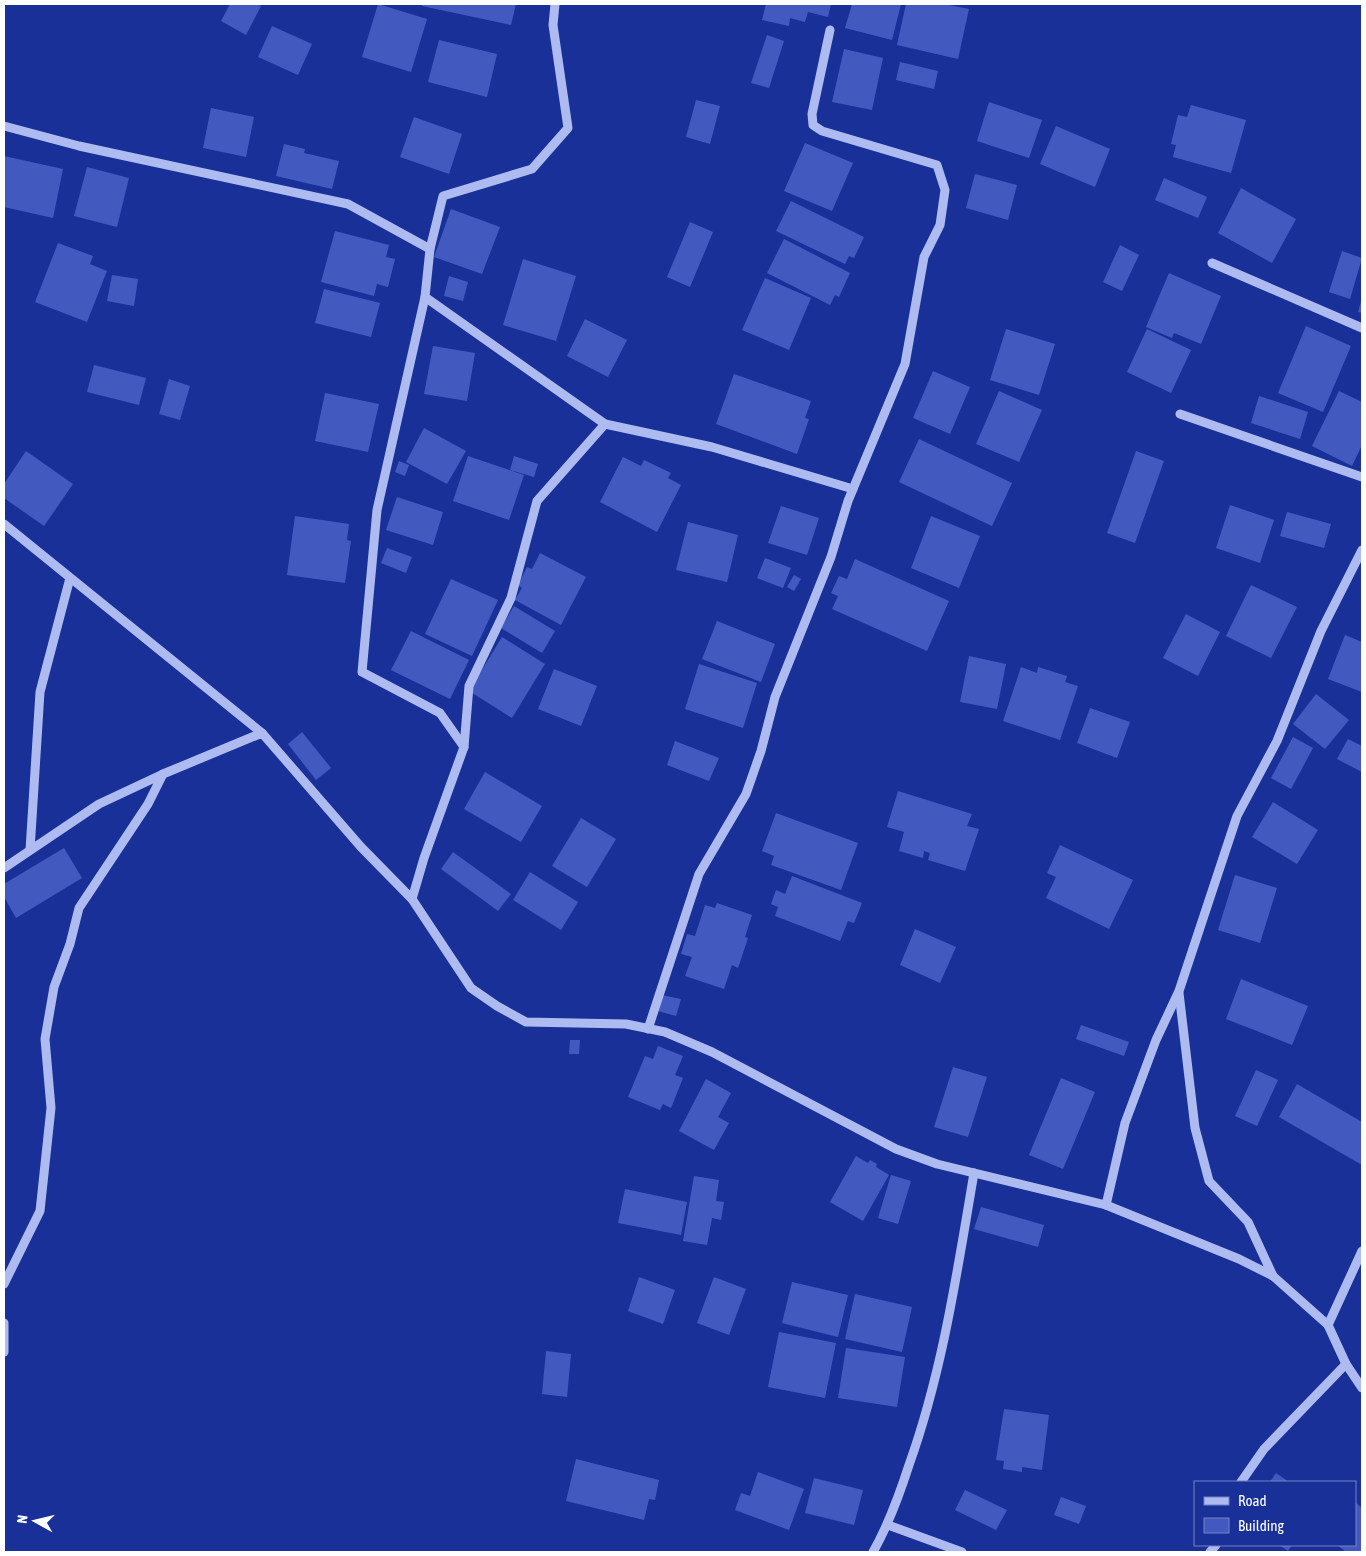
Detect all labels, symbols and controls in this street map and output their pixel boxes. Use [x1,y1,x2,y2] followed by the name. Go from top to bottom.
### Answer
[1194,1481,1356,1546] legend
[1238,1492,1267,1509] text: Road
[10,1496,60,1546] north arrow
[14,1514,31,1524] text: N
[1238,1517,1284,1534] text: Building

